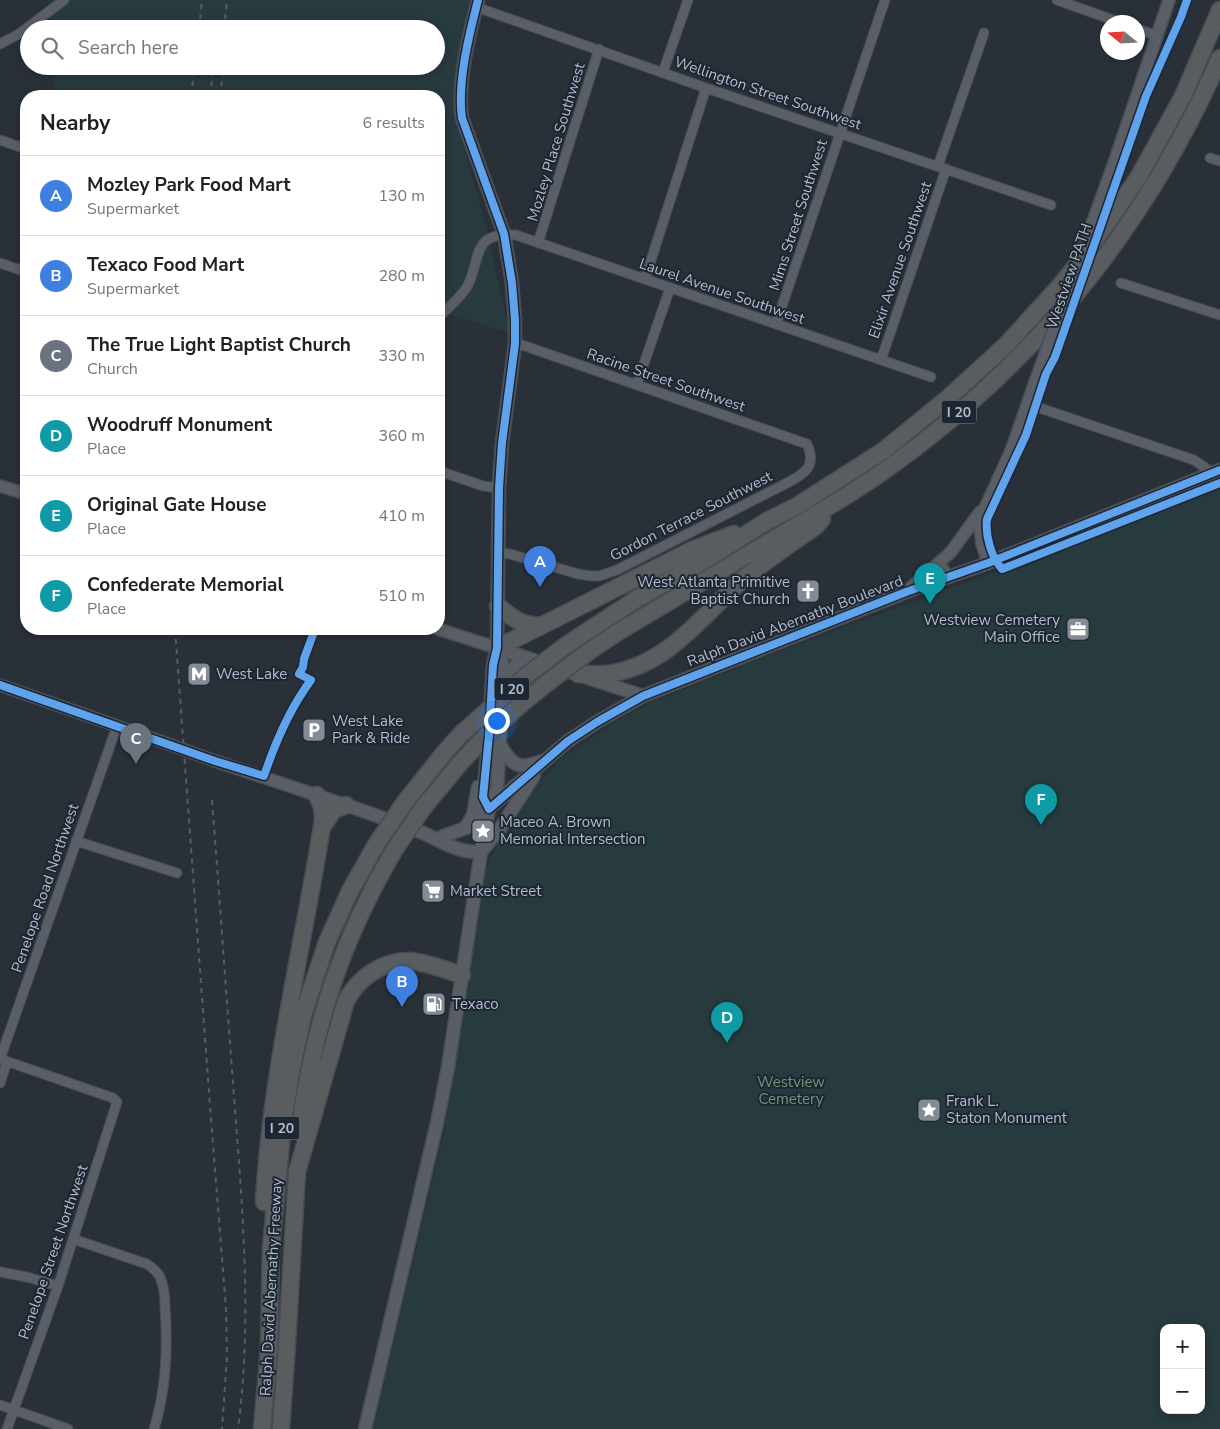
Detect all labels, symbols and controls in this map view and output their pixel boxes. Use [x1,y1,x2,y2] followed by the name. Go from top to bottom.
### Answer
[1100,15,1145,60] north arrow
[20,20,445,75] search box
[38,34,66,62] icon: search
[78,35,179,61] text: Search here
[672,52,865,135] street label: Wellington Street Southwest
[522,60,590,224] street label: Mozley Place Southwest
[40,109,110,137] text: Nearby
[363,112,425,134] text: 6 results
[764,136,832,293] street label: Mims Street Southwest
[87,172,291,198] text: Mozley Park Food Mart
[864,178,937,341] street label: Elixir Avenue Southwest
[50,185,62,207] text: A
[378,185,425,207] text: 130 m
[87,198,179,220] text: Supermarket
[1042,221,1096,331] street label: Westview PATH
[87,252,244,278] text: Texaco Food Mart
[637,253,808,329] street label: Laurel Avenue Southwest
[50,265,62,287] text: B
[378,265,425,287] text: 280 m
[87,278,179,300] text: Supermarket
[87,332,351,358] text: The True Light Baptist Church
[584,344,748,417] street label: Racine Street Southwest
[51,345,61,367] text: C
[378,345,425,367] text: 330 m
[87,358,138,380] text: Church
[942,401,976,424] road number: I 20
[87,412,272,438] text: Woodruff Monument
[50,425,62,447] text: D
[378,425,425,447] text: 360 m
[87,438,126,460] text: Place
[606,466,776,566] street label: Gordon Terrace Southwest
[87,492,266,518] text: Original Gate House
[51,505,61,527] text: E
[378,505,425,527] text: 410 m
[87,518,126,540] text: Place
[524,546,556,587] pin: A
[914,563,946,604] pin: E
[684,570,906,672] street label: Ralph David Abernathy Boulevard
[87,572,283,598] text: Confederate Memorial
[637,572,790,609] place label: West Atlanta Primitive Baptist Church
[795,578,821,604] church icon: West Atlanta Primitive Baptist Church
[52,585,61,607] text: F
[378,585,425,607] text: 510 m
[87,598,126,620] text: Place
[923,610,1060,647] place label: Westview Cemetery Main Office
[1065,616,1091,642] office icon: Westview Cemetery Main Office
[186,661,212,687] metro station icon: West Lake
[216,664,287,684] place label: West Lake
[494,678,530,701] road number: I 20
[484,708,510,734] your location
[332,711,410,748] place label: West Lake Park & Ride
[301,717,327,743] parking icon: West Lake Park & Ride
[120,723,152,764] pin: C
[1025,784,1057,825] pin: F
[7,800,84,975] street label: Penelope Road Northwest
[500,812,646,849] place label: Maceo A. Brown Memorial Intersection
[470,818,496,844] place icon: Maceo A. Brown Memorial Intersection
[420,878,446,904] supermarket icon: Market Street
[450,881,542,901] place label: Market Street
[386,966,418,1007] pin: B
[421,991,447,1017] fuel station icon: Texaco
[452,994,499,1014] place label: Texaco
[711,1002,743,1043] pin: D
[757,1072,825,1109] park label: Westview Cemetery
[946,1091,1068,1128] place label: Frank L. Staton Monument
[916,1097,942,1123] place icon: Frank L. Staton Monument
[264,1116,300,1140] road number: I 20
[14,1161,93,1342] street label: Penelope Street Northwest
[255,1177,287,1397] street label: Ralph David Abernathy Freeway
[1160,1324,1205,1414] map controls
[1160,1324,1205,1369] button: +
[1160,1369,1205,1414] button: −

